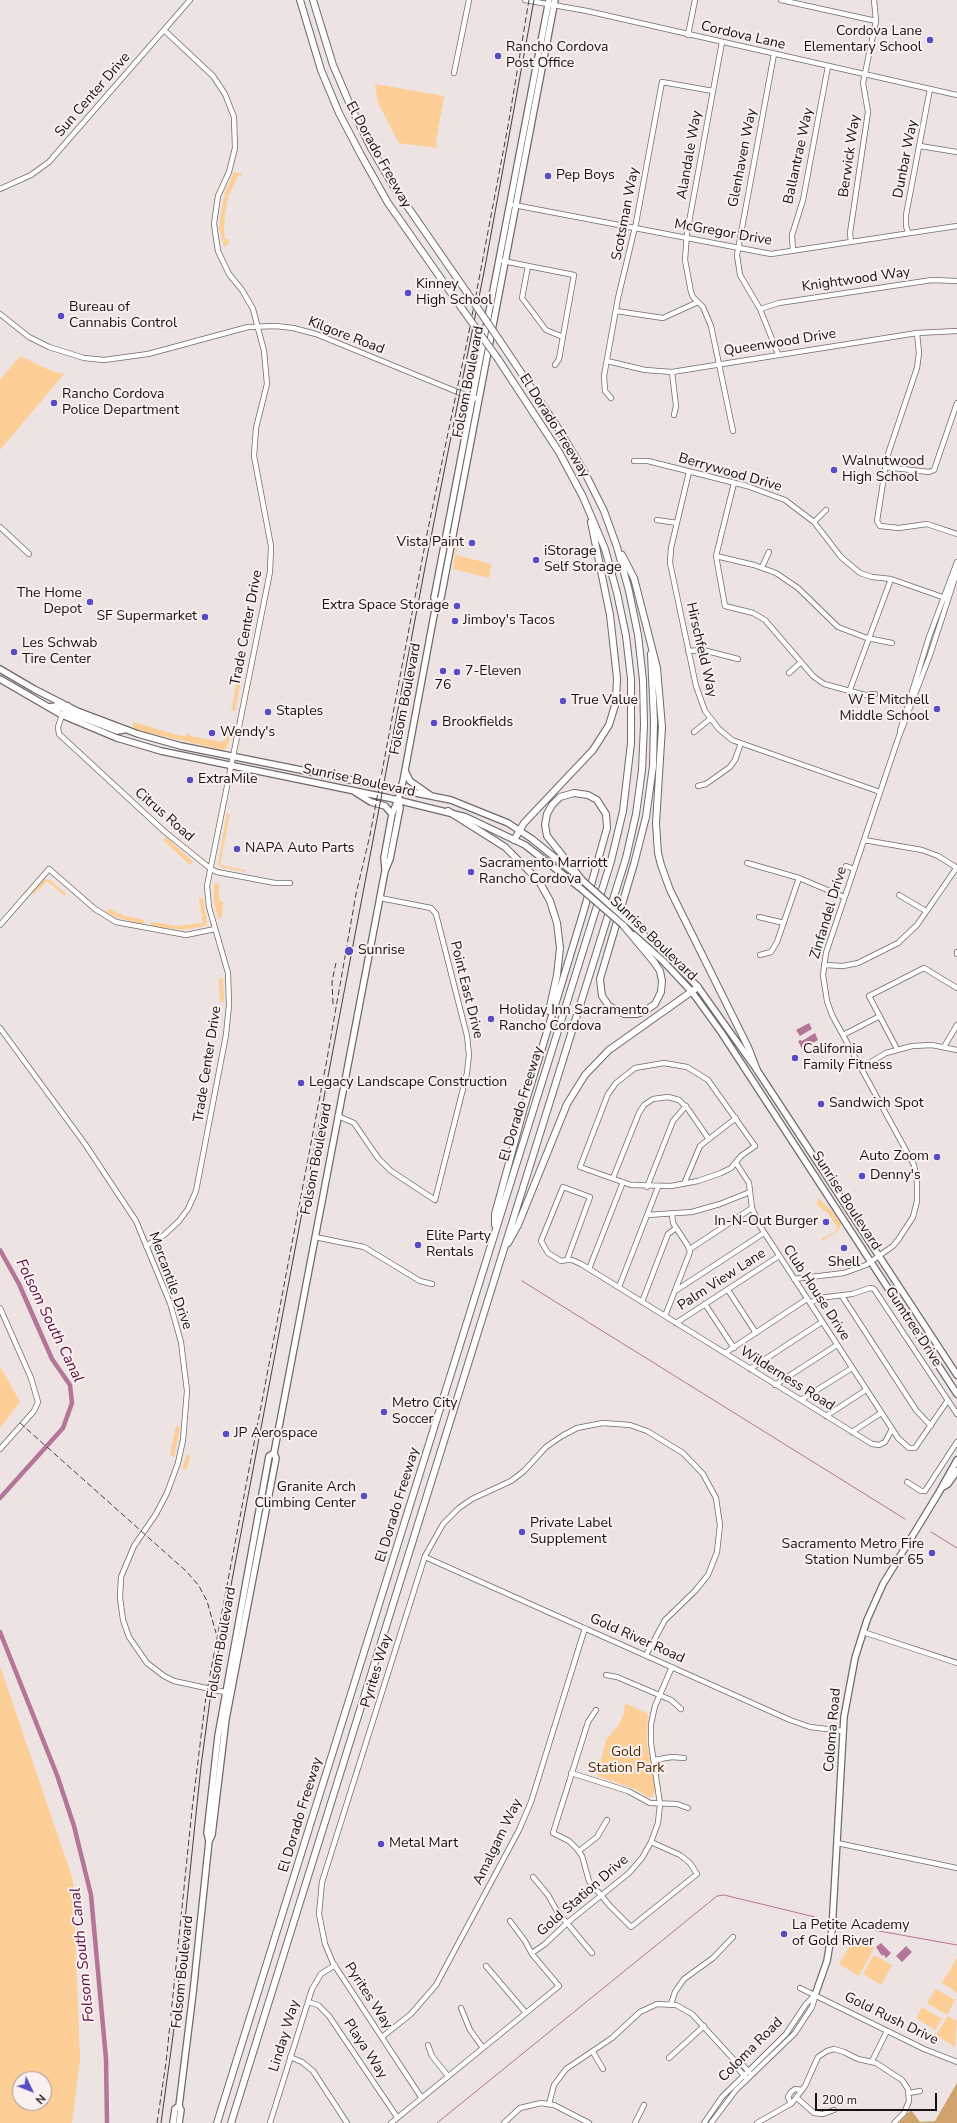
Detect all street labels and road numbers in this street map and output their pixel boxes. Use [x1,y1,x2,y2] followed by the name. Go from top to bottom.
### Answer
[699,18,787,54] street label: Cordova Lane
[52,49,134,141] street label: Sun Center Drive
[342,99,414,211] street label: El Dorado Freeway
[781,106,817,206] street label: Ballantrae Way
[725,107,761,209] street label: Glenhaven Way
[674,109,706,201] street label: Alandale Way
[836,113,864,199] street label: Berwick Way
[890,118,922,200] street label: Dunbar Way
[609,166,643,262] street label: Scotsman Way
[673,216,773,250] street label: McGregor Drive
[801,264,911,296] street label: Knightwood Way
[305,314,387,358] street label: Kilgore Road
[450,325,488,439] street label: Folsom Boulevard
[723,326,837,360] street label: Queenwood Drive
[515,371,593,481] street label: El Dorado Freeway
[676,450,784,496] street label: Berrywood Drive
[228,569,266,687] street label: Trade Center Drive
[682,601,720,699] street label: Hirschfeld Way
[387,642,425,756] street label: Folsom Boulevard
[301,761,417,801] street label: Sunrise Boulevard
[131,785,197,845] street label: Citrus Road
[807,865,851,961] street label: Zinfandel Drive
[606,893,700,985] street label: Sunrise Boulevard
[446,940,486,1040] street label: Point East Drive
[191,1005,225,1123] street label: Trade Center Drive
[497,1044,547,1164] street label: El Dorado Freeway
[298,1102,336,1216] street label: Folsom Boulevard
[808,1148,884,1254] street label: Sunrise Boulevard
[145,1230,195,1332] street label: Mercantile Drive
[779,1242,853,1344] street label: Club House Drive
[675,1245,769,1315] street label: Palm View Lane
[881,1284,945,1370] street label: Gumtree Drive
[737,1343,837,1415] street label: Wilderness Road
[373,1445,423,1565] street label: El Dorado Freeway
[204,1586,240,1700] street label: Folsom Boulevard
[587,1611,687,1667] street label: Gold River Road
[358,1632,396,1710] street label: Pyrites Way
[821,1687,845,1773] street label: Coloma Road
[276,1755,326,1875] street label: El Dorado Freeway
[470,1796,526,1888] street label: Amalgam Way
[534,1852,632,1940] street label: Gold Station Drive
[169,1915,197,2029] street label: Folsom Boulevard
[340,1960,396,2032] street label: Pyrites Way
[841,1989,941,2049] street label: Gold Rush Drive
[266,1998,304,2074] street label: Linday Way
[715,2014,787,2086] street label: Coloma Road
[340,2016,390,2082] street label: Playa Way

